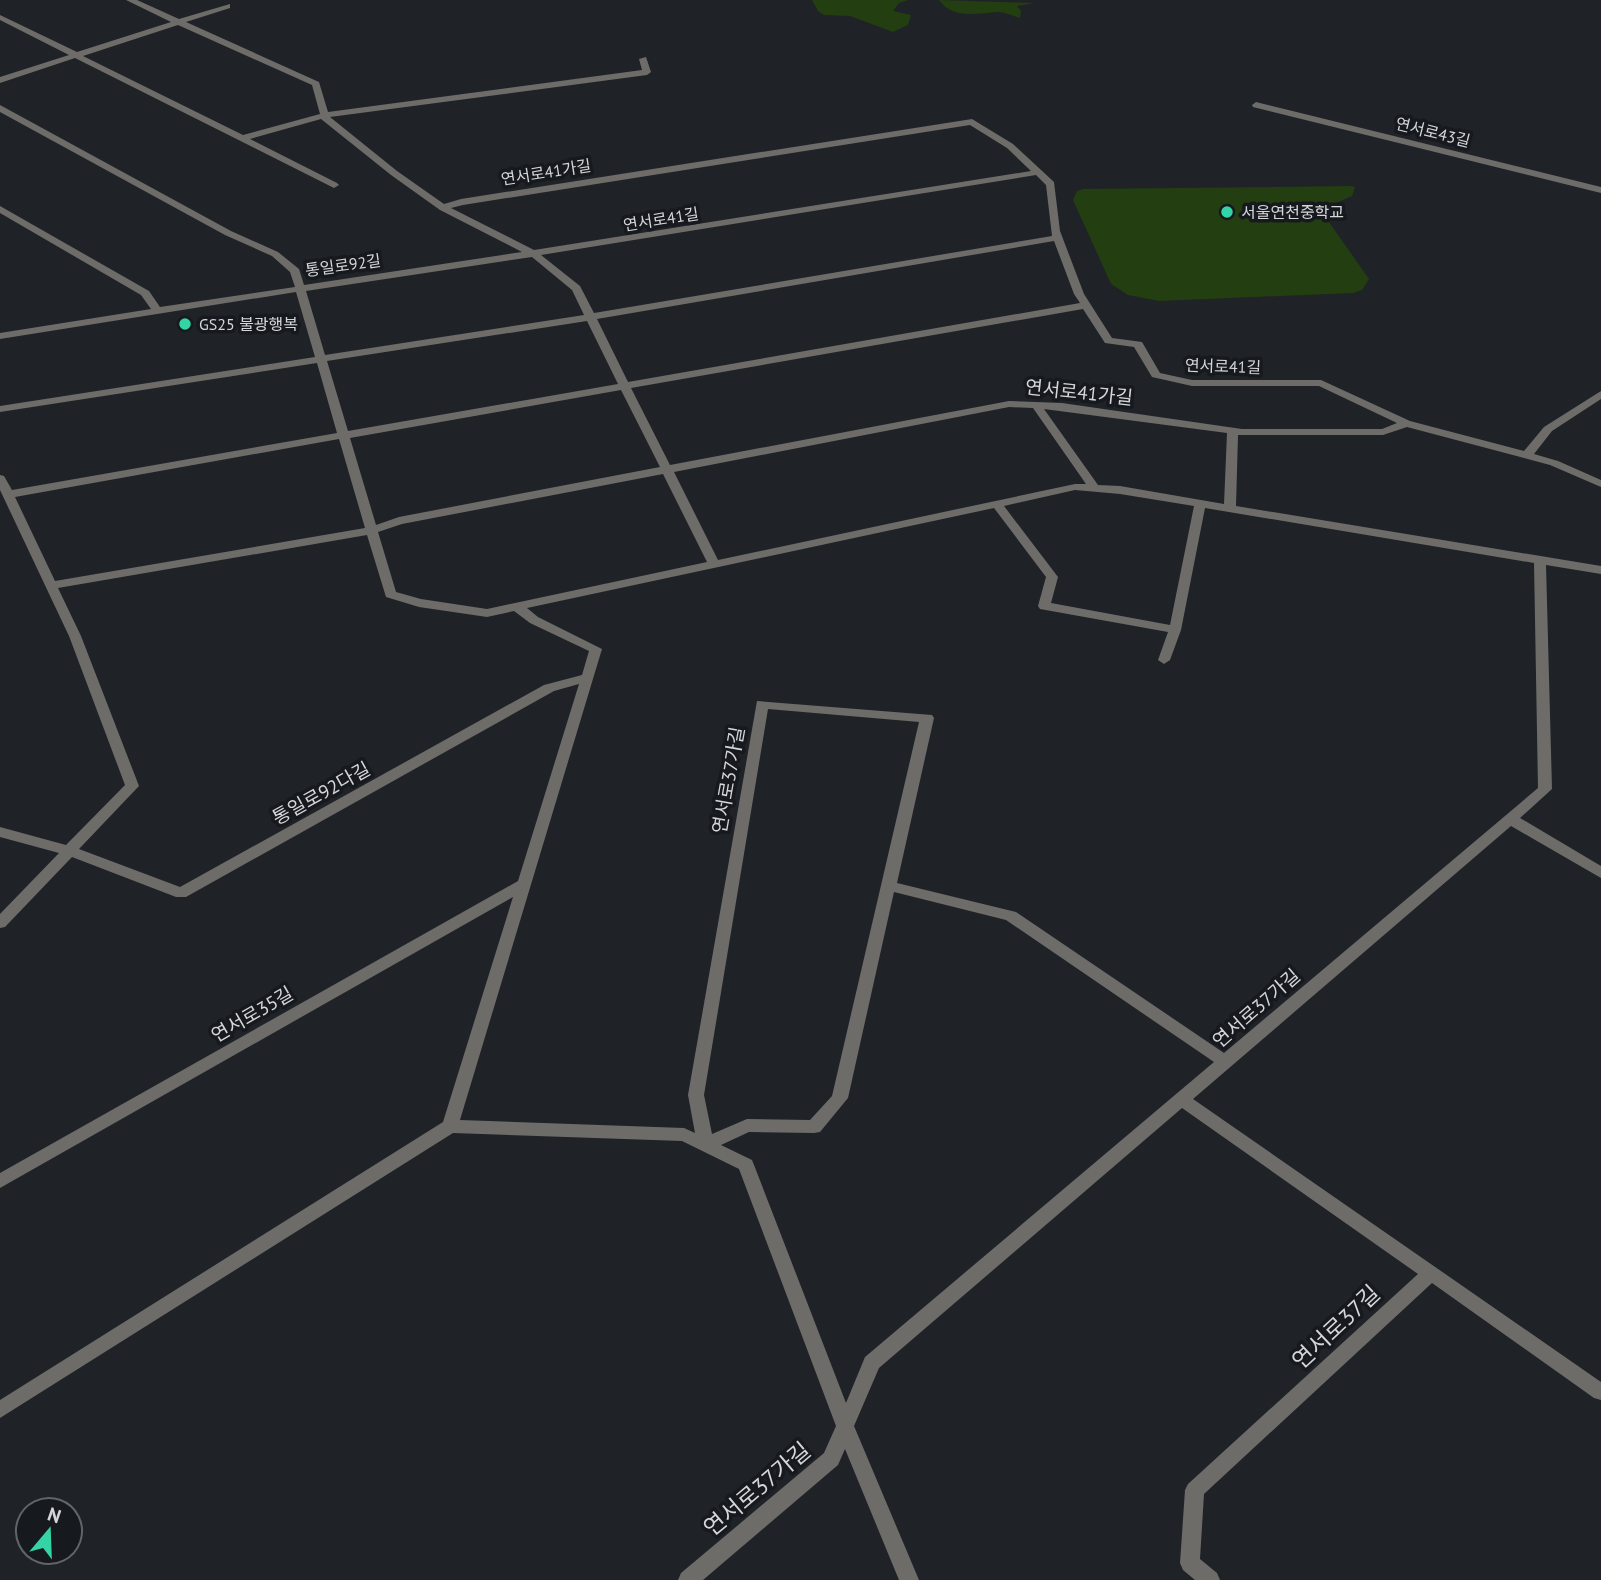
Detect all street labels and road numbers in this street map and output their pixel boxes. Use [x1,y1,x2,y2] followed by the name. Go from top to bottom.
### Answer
[1394,113,1472,151] street label: 연서로43길
[499,155,593,189] street label: 연서로41가길
[622,203,700,235] street label: 연서로41길
[304,250,382,280] street label: 통일로92길
[1185,355,1261,377] street label: 연서로41길
[1024,374,1134,410] street label: 연서로41가길
[707,725,749,835] street label: 연서로37가길
[268,756,374,830] street label: 통일로92다길
[1207,963,1305,1053] street label: 연서로37가길
[207,981,297,1047] street label: 연서로35길
[1286,1279,1386,1375] street label: 연서로37길
[697,1435,816,1542] street label: 연서로37가길

